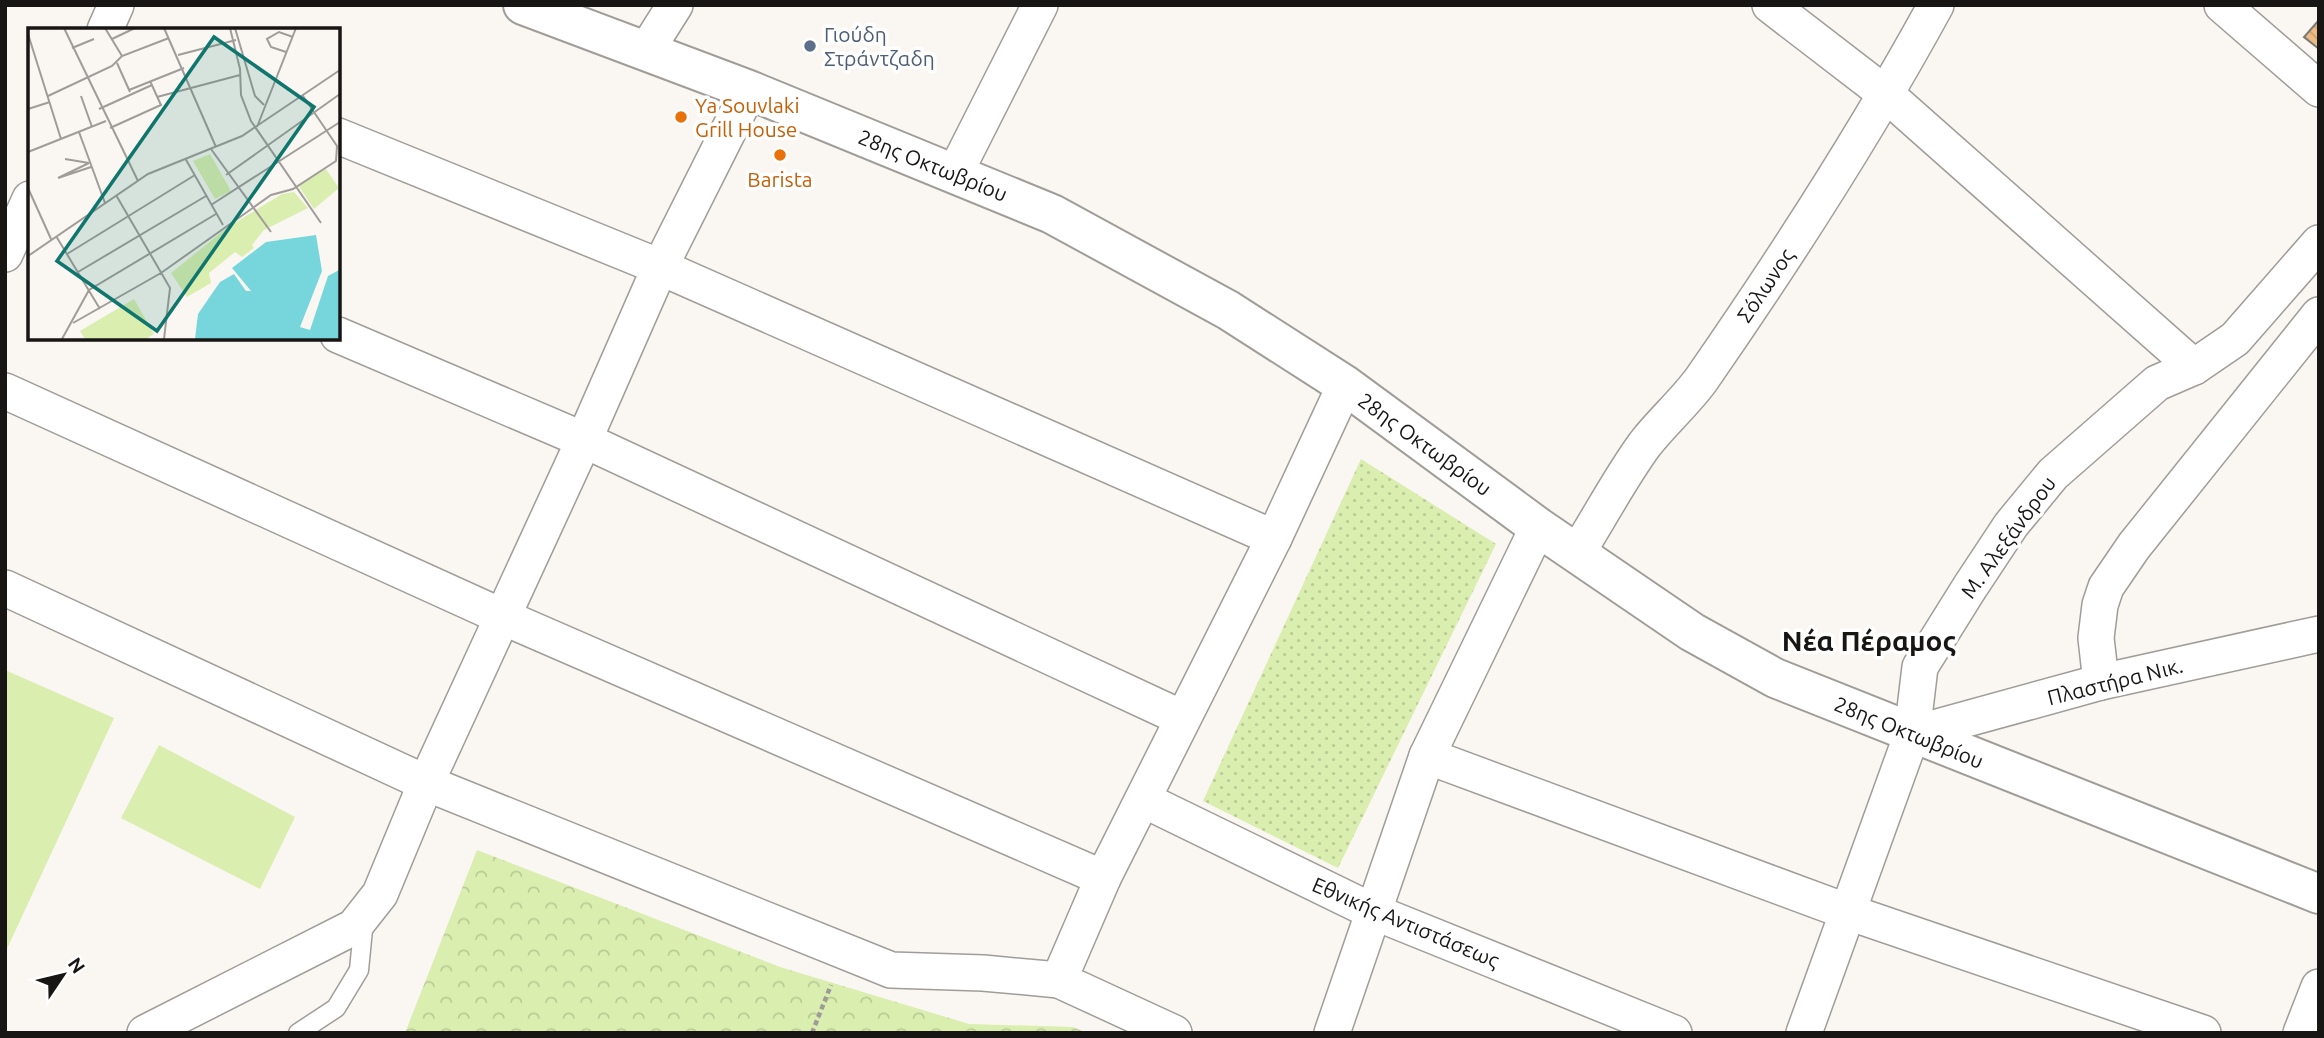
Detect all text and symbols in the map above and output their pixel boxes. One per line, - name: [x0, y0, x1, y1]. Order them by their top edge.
- place label: Γιούδη Στράντζαδη: [824, 22, 935, 70]
- inset map: [28, 28, 340, 340]
- marker: Γιούδη Στράντζαδη: [802, 38, 818, 54]
- place label: Ya Souvlaki Grill House: [695, 93, 800, 141]
- marker: Ya Souvlaki Grill House: [673, 109, 689, 125]
- street label: 28ης Οκτωβρίου: [855, 124, 1011, 206]
- marker: Barista: [772, 147, 788, 163]
- place label: Barista: [747, 167, 813, 191]
- street label: Σόλωνος: [1732, 243, 1799, 326]
- street label: 28ης Οκτωβρίου: [1354, 388, 1496, 500]
- street label: Μ. Αλεξάνδρου: [1956, 471, 2061, 603]
- district label: Νέα Πέραμος: [1782, 625, 1956, 657]
- street label: Πλαστήρα Νικ.: [2045, 653, 2185, 709]
- street label: 28ης Οκτωβρίου: [1831, 691, 1987, 773]
- street label: Εθνικής Αντιστάσεως: [1309, 872, 1503, 972]
- north arrow: [28, 940, 98, 1010]
- text: N: [64, 953, 90, 977]

